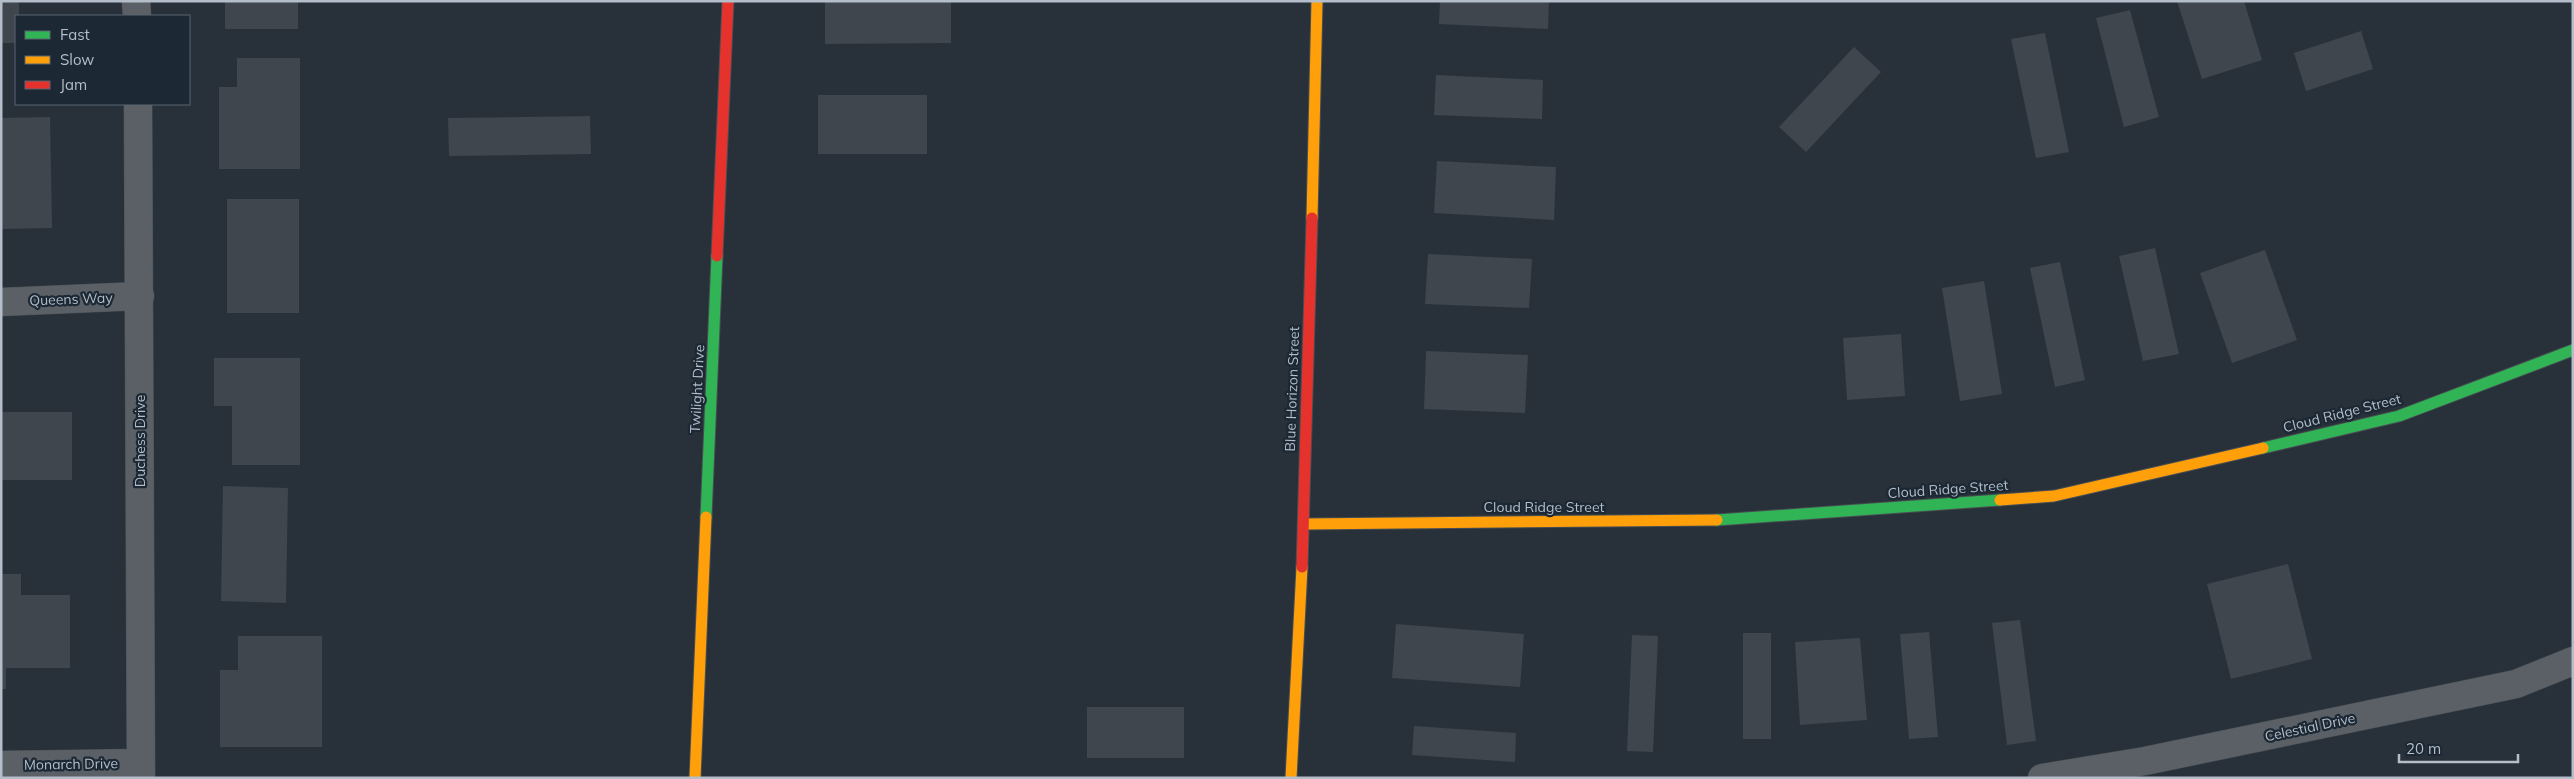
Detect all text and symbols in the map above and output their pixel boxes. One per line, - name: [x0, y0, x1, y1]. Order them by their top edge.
- legend: [15, 15, 190, 105]
- text: Fast: [60, 25, 90, 44]
- text: Slow: [60, 50, 94, 69]
- text: Jam: [60, 75, 87, 94]
- street label: Queens Way: [29, 289, 114, 309]
- street label: Blue Horizon Street: [1281, 326, 1303, 452]
- street label: Twilight Drive: [686, 344, 708, 434]
- street label: Cloud Ridge Street: [2281, 390, 2403, 436]
- street label: Duchess Drive: [131, 395, 149, 487]
- street label: Cloud Ridge Street: [1887, 476, 2009, 502]
- street label: Cloud Ridge Street: [1484, 498, 1605, 516]
- street label: Celestial Drive: [2263, 709, 2357, 745]
- scale bar: [2399, 732, 2518, 764]
- text: 20 m: [2406, 739, 2441, 758]
- street label: Monarch Drive: [24, 754, 118, 774]

